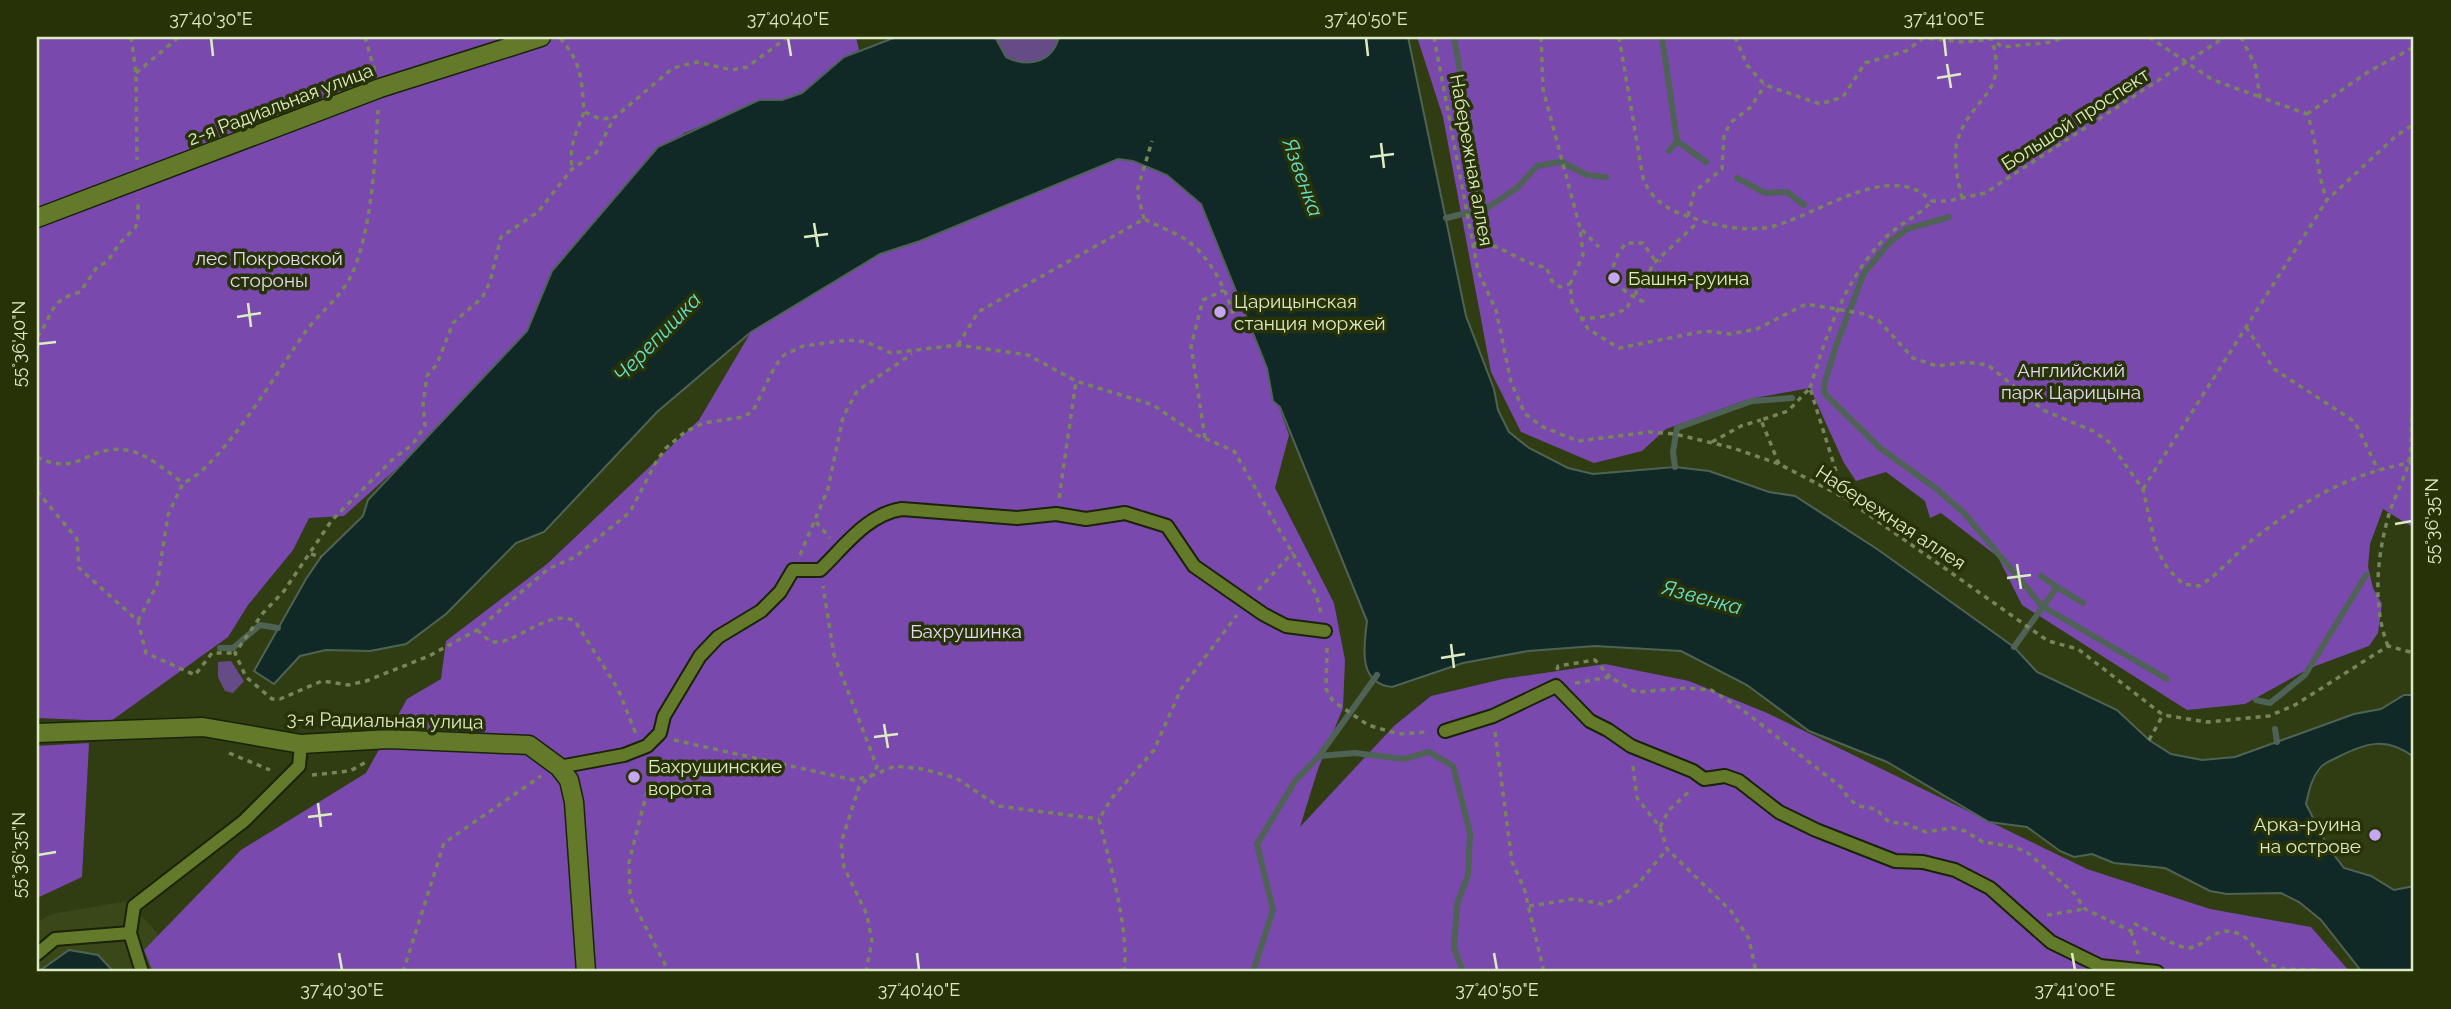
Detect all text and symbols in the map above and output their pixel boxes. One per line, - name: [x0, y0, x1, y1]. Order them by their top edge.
- text: 37°40'30"E: [169, 8, 253, 29]
- text: 37°40'40"E: [747, 8, 829, 29]
- text: 37°40'50"E: [1324, 8, 1408, 29]
- text: 37°41'00"E: [1903, 8, 1985, 29]
- street label: 2-я Радиальная улица: [184, 58, 376, 150]
- street label: Большой проспект: [1997, 63, 2153, 175]
- street label: Набережная аллея: [1446, 72, 1498, 248]
- water label: Язвенка: [1277, 134, 1329, 220]
- park label: лес Покровской стороны: [195, 247, 343, 291]
- place label: Башня-руина: [1628, 267, 1749, 289]
- marker: Башня-руина: [1606, 270, 1622, 286]
- water label: Черепишка: [608, 287, 706, 387]
- place label: Царицынская станция моржей: [1234, 290, 1386, 334]
- text: 55°36'40"N: [8, 301, 29, 387]
- marker: Царицынская станция моржей: [1212, 304, 1228, 320]
- park label: Английский парк Царицына: [2001, 359, 2141, 403]
- street label: Набережная аллея: [1812, 460, 1970, 574]
- text: 55°36'35"N: [2421, 478, 2442, 564]
- water label: Язвенка: [1659, 574, 1745, 620]
- park label: Бахрушинка: [910, 620, 1022, 642]
- street label: 3-я Радиальная улица: [286, 707, 484, 733]
- place label: Бахрушинские ворота: [648, 755, 782, 799]
- marker: Бахрушинские ворота: [626, 769, 642, 785]
- text: 55°36'35"N: [8, 812, 29, 898]
- place label: Арка-руина на острове: [2254, 813, 2361, 857]
- marker: Арка-руина на острове: [2367, 827, 2383, 843]
- text: 37°40'30"E: [300, 979, 384, 1000]
- text: 37°40'40"E: [878, 979, 960, 1000]
- text: 37°40'50"E: [1455, 979, 1539, 1000]
- text: 37°41'00"E: [2034, 979, 2116, 1000]

